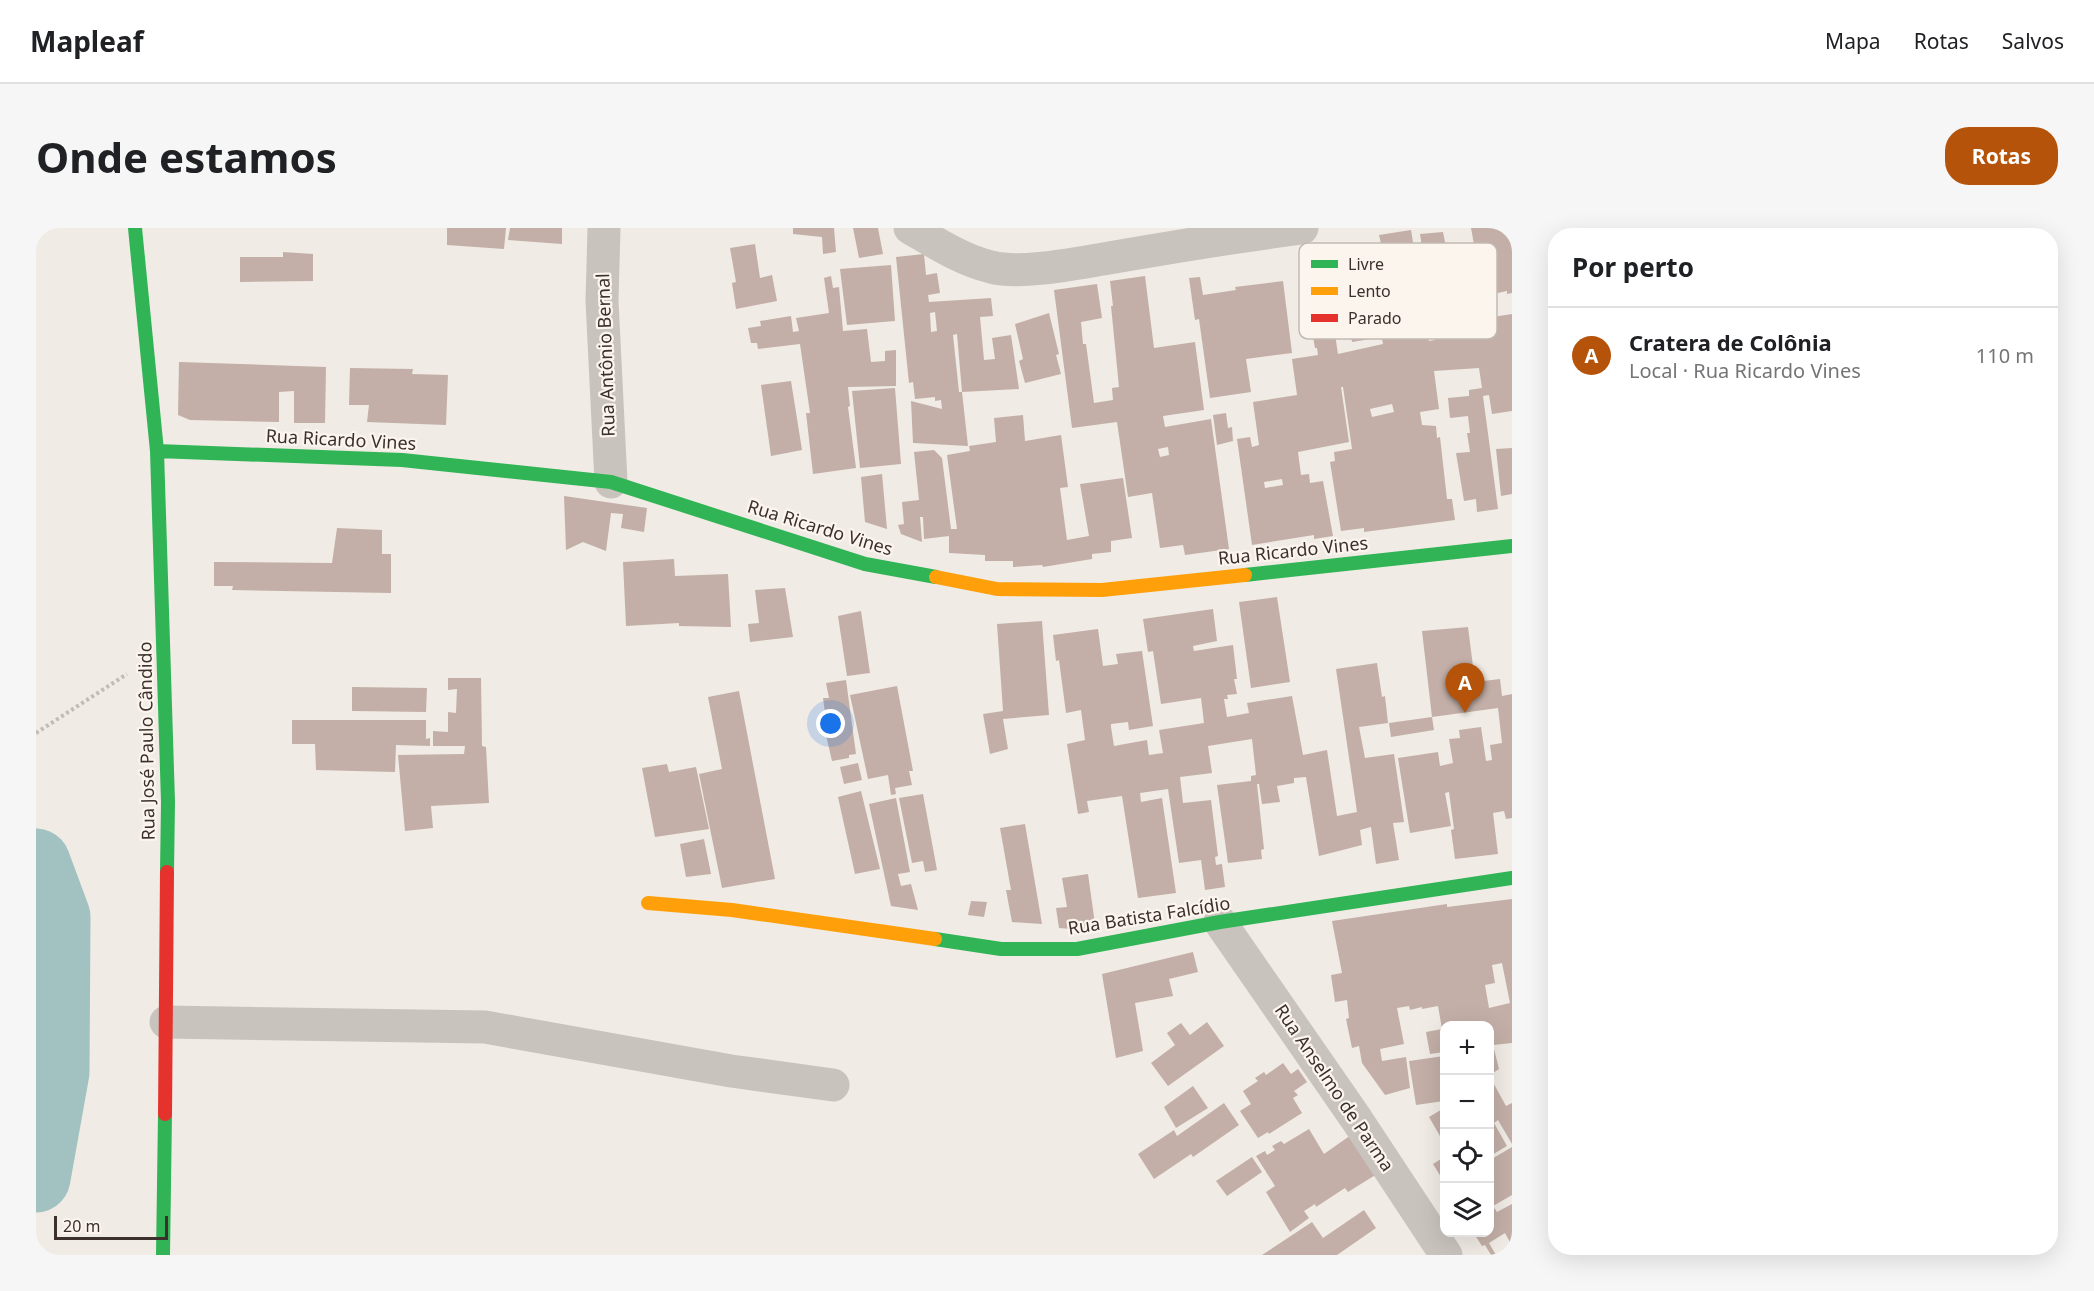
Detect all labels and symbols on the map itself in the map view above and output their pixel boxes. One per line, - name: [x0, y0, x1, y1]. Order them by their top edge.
- legend: [1299, 243, 1497, 339]
- text: Livre: [1348, 253, 1384, 275]
- street label: Rua Antônio Bernal: [590, 273, 620, 437]
- text: Lento: [1348, 280, 1391, 302]
- text: Parado: [1348, 307, 1401, 329]
- street label: Rua Ricardo Vines: [265, 423, 417, 455]
- street label: Rua Ricardo Vines: [745, 494, 896, 561]
- street label: Rua Ricardo Vines: [1217, 530, 1369, 570]
- street label: Rua José Paulo Cândido: [132, 641, 160, 841]
- pin: A: [1446, 664, 1484, 713]
- your location: [816, 709, 845, 738]
- street label: Rua Batista Falcídio: [1066, 890, 1232, 940]
- street label: Rua Anselmo de Parma: [1270, 999, 1400, 1176]
- scale bar: [54, 1213, 168, 1240]

